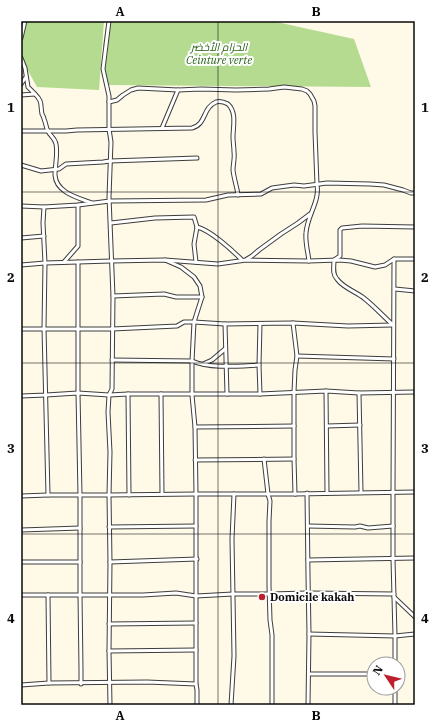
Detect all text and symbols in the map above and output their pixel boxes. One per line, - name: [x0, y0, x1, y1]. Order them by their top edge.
- text: A: [115, 3, 125, 20]
- text: B: [311, 3, 321, 20]
- park label: الحزام الأخضر Ceinture verte: [186, 40, 252, 67]
- text: 1: [7, 99, 15, 116]
- text: 1: [421, 99, 429, 116]
- text: 2: [7, 269, 15, 286]
- text: 2: [421, 269, 429, 286]
- text: 3: [7, 440, 15, 457]
- text: 3: [421, 440, 429, 457]
- place label: Domicile kakah: [270, 590, 354, 604]
- marker: Domicile kakah: [257, 592, 267, 602]
- text: 4: [7, 610, 15, 627]
- text: 4: [421, 610, 429, 627]
- north arrow: [366, 656, 406, 696]
- text: N: [370, 662, 386, 678]
- text: A: [115, 707, 125, 724]
- text: B: [311, 707, 321, 724]

